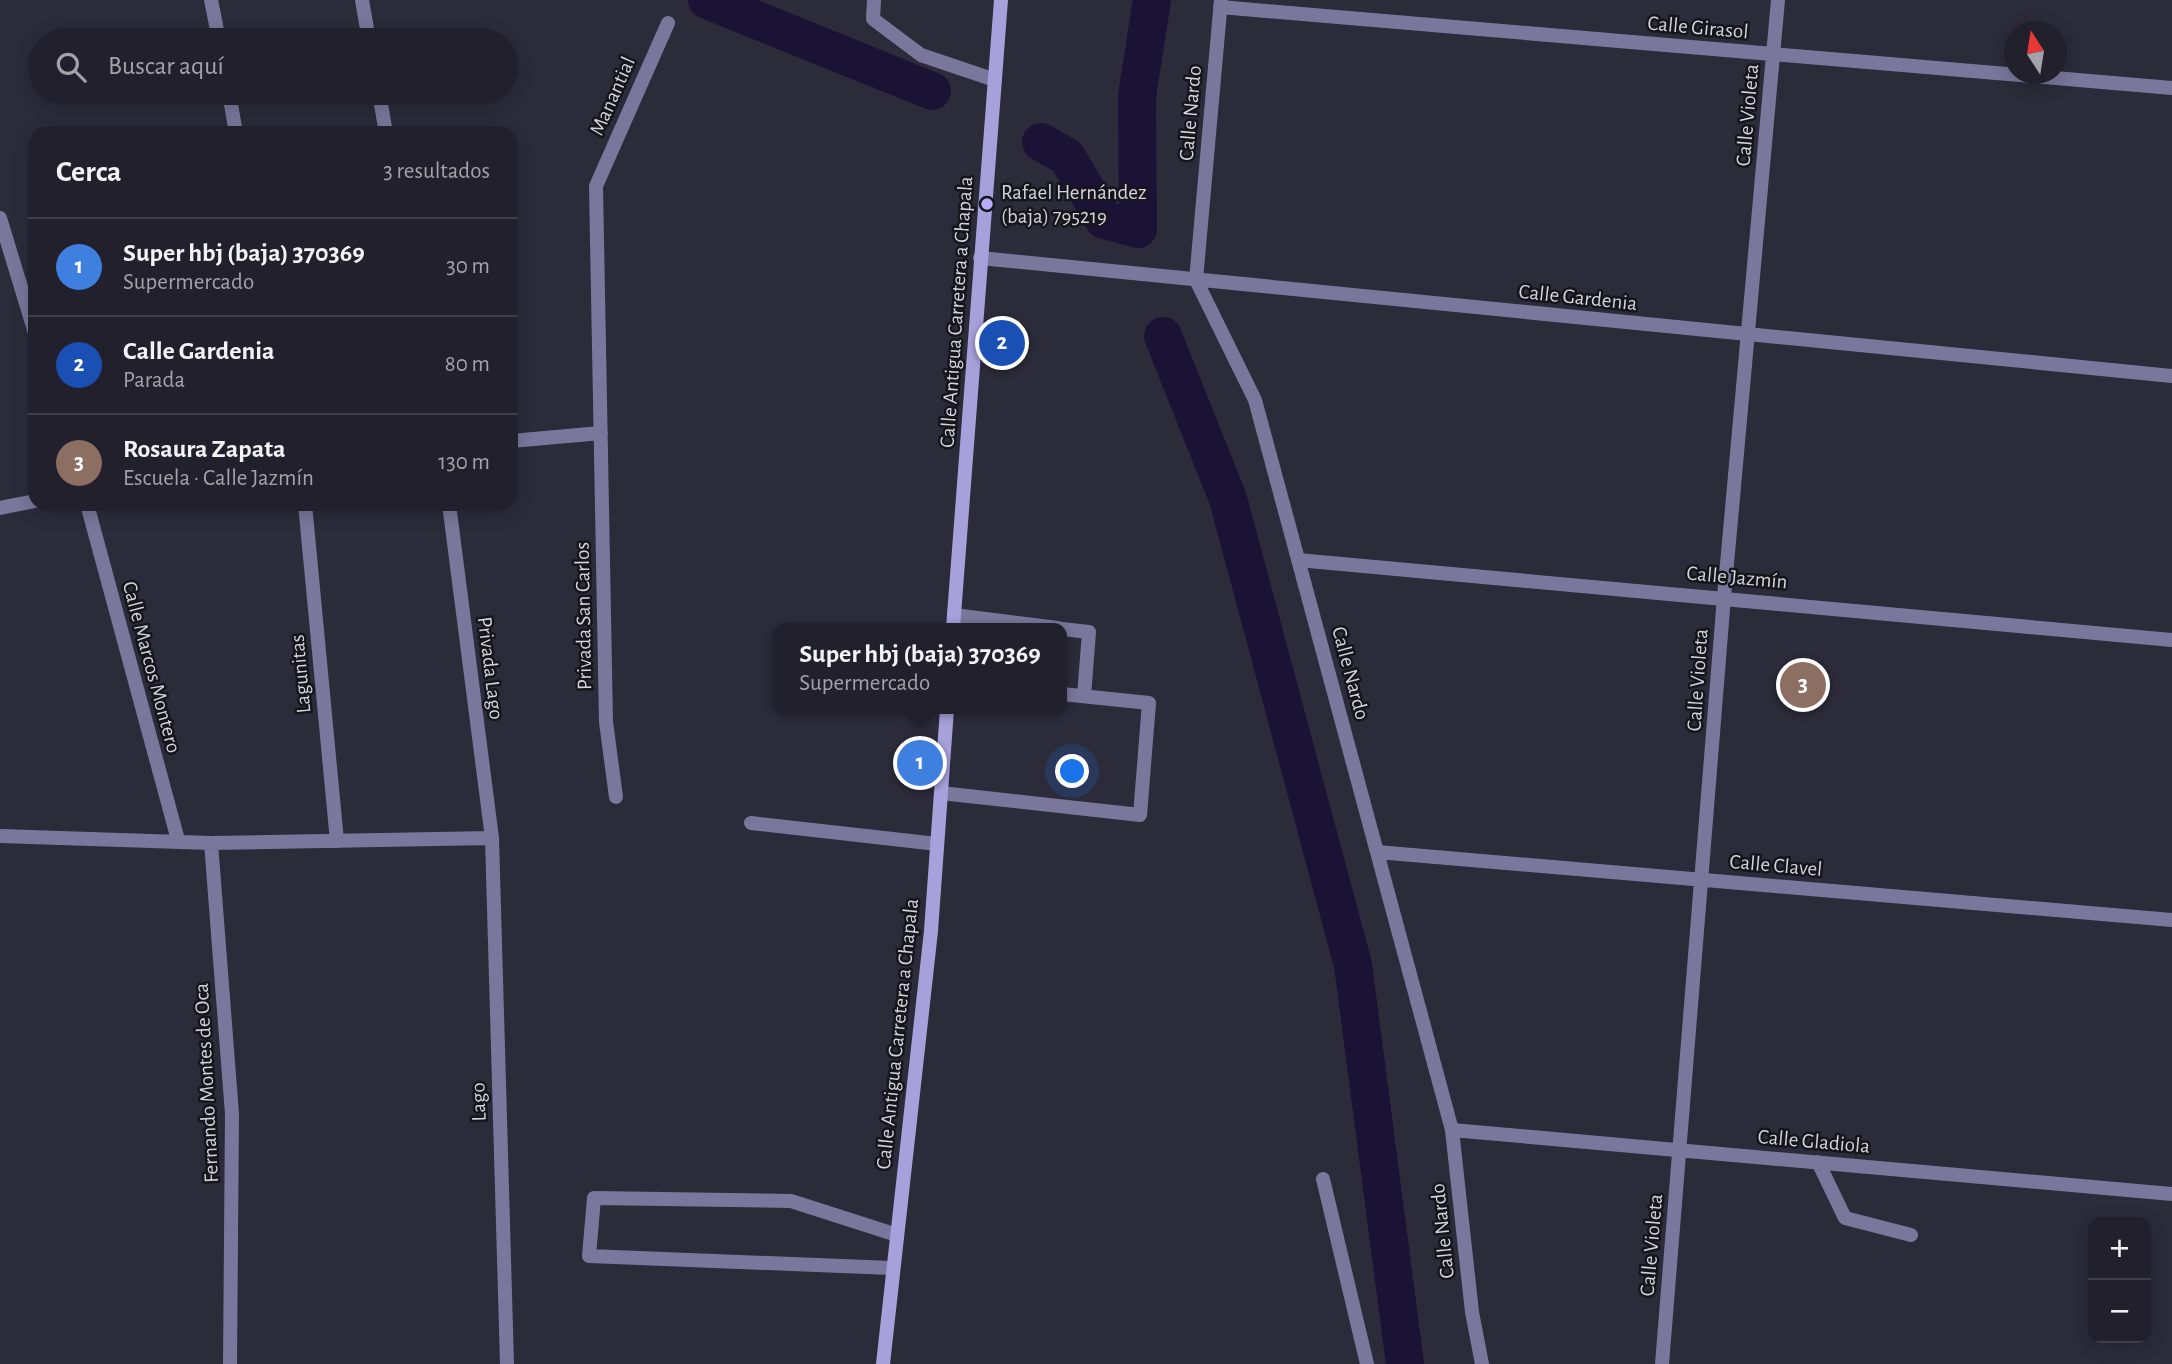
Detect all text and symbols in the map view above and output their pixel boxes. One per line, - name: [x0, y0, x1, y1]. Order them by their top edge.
- street label: Calle Girasol: [1647, 13, 1749, 42]
- north arrow: [2004, 21, 2067, 84]
- search box: [28, 28, 518, 105]
- icon: search: [52, 48, 90, 86]
- text: Buscar aquí: [108, 53, 224, 79]
- street label: Manantial: [586, 54, 639, 139]
- street label: Calle Violeta: [1733, 63, 1762, 167]
- street label: Calle Nardo: [1176, 65, 1205, 162]
- text: Cerca: [56, 157, 121, 187]
- text: 3 resultados: [383, 160, 490, 183]
- street label: Calle Antigua Carretera a Chapala: [937, 175, 976, 449]
- place label: Rafael Hernández (baja) 795219: [1001, 182, 1147, 227]
- marker: Rafael Hernández (baja) 795219: [979, 196, 995, 212]
- text: Super hbj (baja) 370369: [123, 240, 365, 266]
- text: 1: [75, 255, 83, 278]
- text: 30 m: [446, 255, 490, 278]
- text: Supermercado: [123, 271, 254, 294]
- street label: Calle Gardenia: [1518, 281, 1638, 314]
- pin: 2: [979, 317, 1025, 369]
- text: Calle Gardenia: [123, 338, 275, 364]
- text: 2: [74, 353, 84, 376]
- text: 80 m: [445, 353, 490, 376]
- text: Parada: [123, 369, 185, 392]
- text: Rosaura Zapata: [123, 436, 285, 462]
- text: 3: [74, 451, 84, 474]
- text: 130 m: [438, 451, 490, 474]
- text: Escuela · Calle Jazmín: [123, 467, 314, 490]
- street label: Privada San Carlos: [572, 542, 595, 690]
- street label: Calle Jazmín: [1686, 563, 1788, 592]
- street label: Calle Marcos Montero: [119, 579, 185, 755]
- street label: Privada Lago: [474, 615, 507, 721]
- popup: [773, 623, 1067, 714]
- street label: Calle Nardo: [1328, 624, 1373, 722]
- street label: Calle Violeta: [1683, 628, 1712, 732]
- street label: Lagunitas: [287, 634, 314, 714]
- text: Super hbj (baja) 370369: [799, 641, 1041, 667]
- pin: 3: [1780, 659, 1826, 711]
- text: Supermercado: [799, 672, 930, 695]
- pin: 1: [897, 737, 943, 789]
- your location: [1055, 754, 1089, 788]
- street label: Calle Clavel: [1729, 851, 1823, 880]
- street label: Calle Antigua Carretera a Chapala: [873, 897, 922, 1171]
- street label: Fernando Montes de Oca: [191, 982, 222, 1183]
- street label: Lago: [467, 1082, 490, 1122]
- street label: Calle Gladiola: [1757, 1126, 1871, 1157]
- street label: Calle Nardo: [1427, 1182, 1458, 1280]
- street label: Calle Violeta: [1637, 1193, 1666, 1297]
- map controls: [2088, 1217, 2151, 1343]
- button: +: [2088, 1217, 2151, 1280]
- button: −: [2088, 1280, 2151, 1343]

